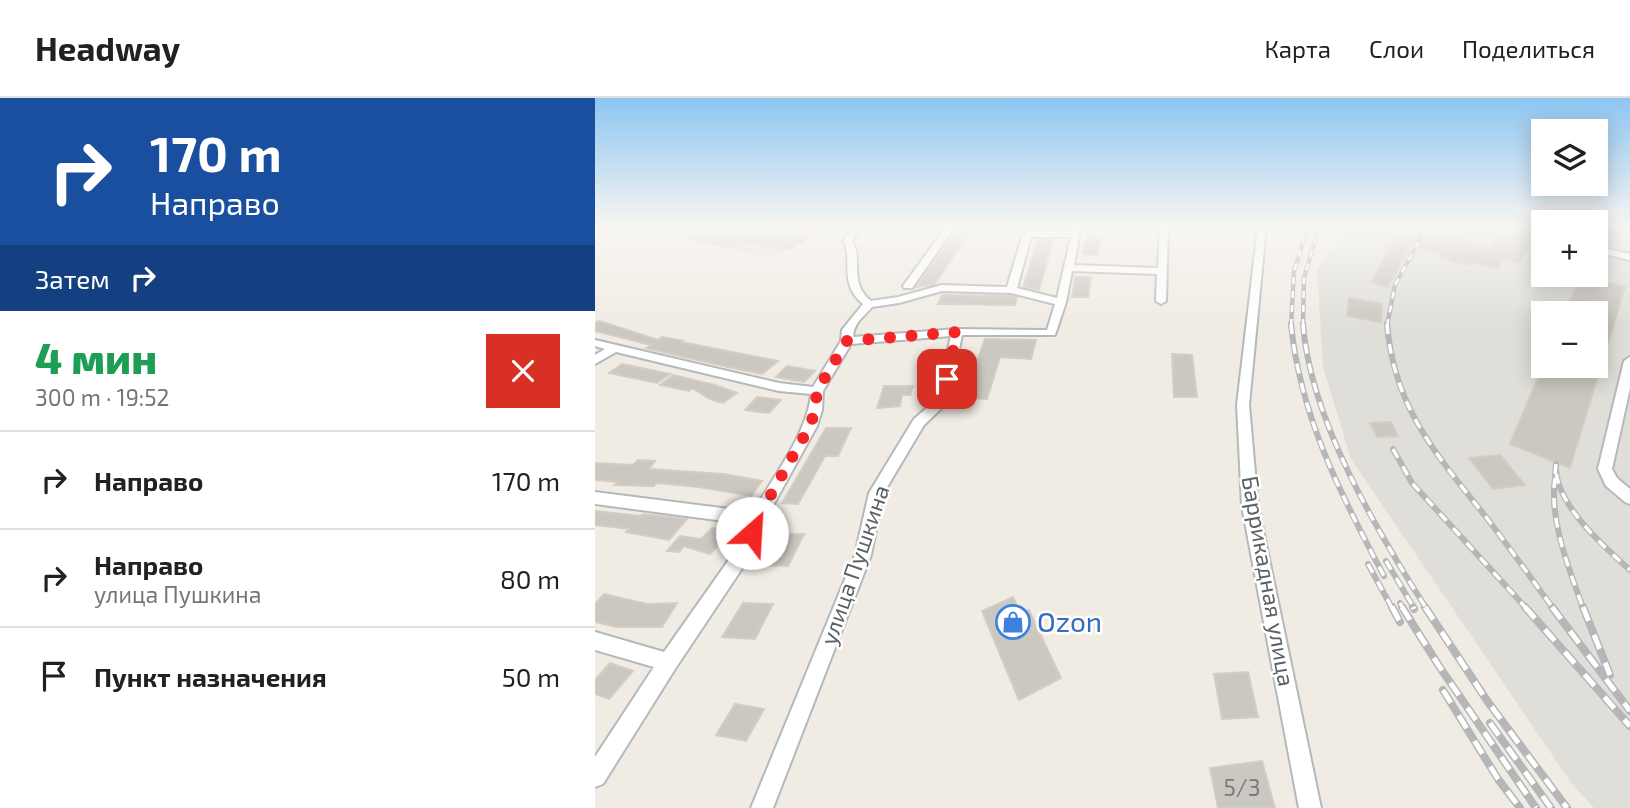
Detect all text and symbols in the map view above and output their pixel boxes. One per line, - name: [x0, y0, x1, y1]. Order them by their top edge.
- text: Headway: [35, 28, 180, 68]
- text: Карта: [1264, 34, 1331, 63]
- text: Слои: [1369, 34, 1424, 63]
- text: Поделиться: [1462, 34, 1595, 63]
- map controls: [1531, 119, 1608, 378]
- button: layers: [1531, 119, 1608, 196]
- text: 170 m: [150, 123, 282, 182]
- icon: right: [35, 126, 126, 217]
- text: Направо: [150, 183, 280, 221]
- button: +: [1531, 210, 1608, 287]
- icon: right: [124, 259, 162, 297]
- text: Затем: [35, 263, 110, 294]
- button: −: [1531, 301, 1608, 378]
- text: 4 мин: [35, 332, 157, 382]
- button: close: [486, 334, 560, 408]
- pin: [917, 349, 977, 409]
- icon: arrive: [928, 360, 966, 398]
- text: 300 m · 19:52: [35, 383, 169, 411]
- icon: right: [35, 461, 73, 499]
- text: Направо: [94, 465, 203, 496]
- text: 170 m: [492, 465, 560, 496]
- street label: Баррикадная улица: [1236, 473, 1301, 688]
- street label: улица Пушкина: [814, 481, 895, 649]
- position arrow: [715, 496, 789, 570]
- text: Направо: [94, 549, 203, 580]
- icon: right: [35, 559, 73, 597]
- text: 80 m: [500, 563, 560, 594]
- text: улица Пушкина: [94, 580, 261, 608]
- shop icon: Ozon: [994, 603, 1032, 641]
- place label: Ozon: [1037, 604, 1102, 638]
- icon: arrive: [35, 657, 73, 695]
- text: Пункт назначения: [94, 661, 327, 692]
- text: 50 m: [502, 661, 560, 692]
- house number: 5/3: [1223, 773, 1261, 801]

